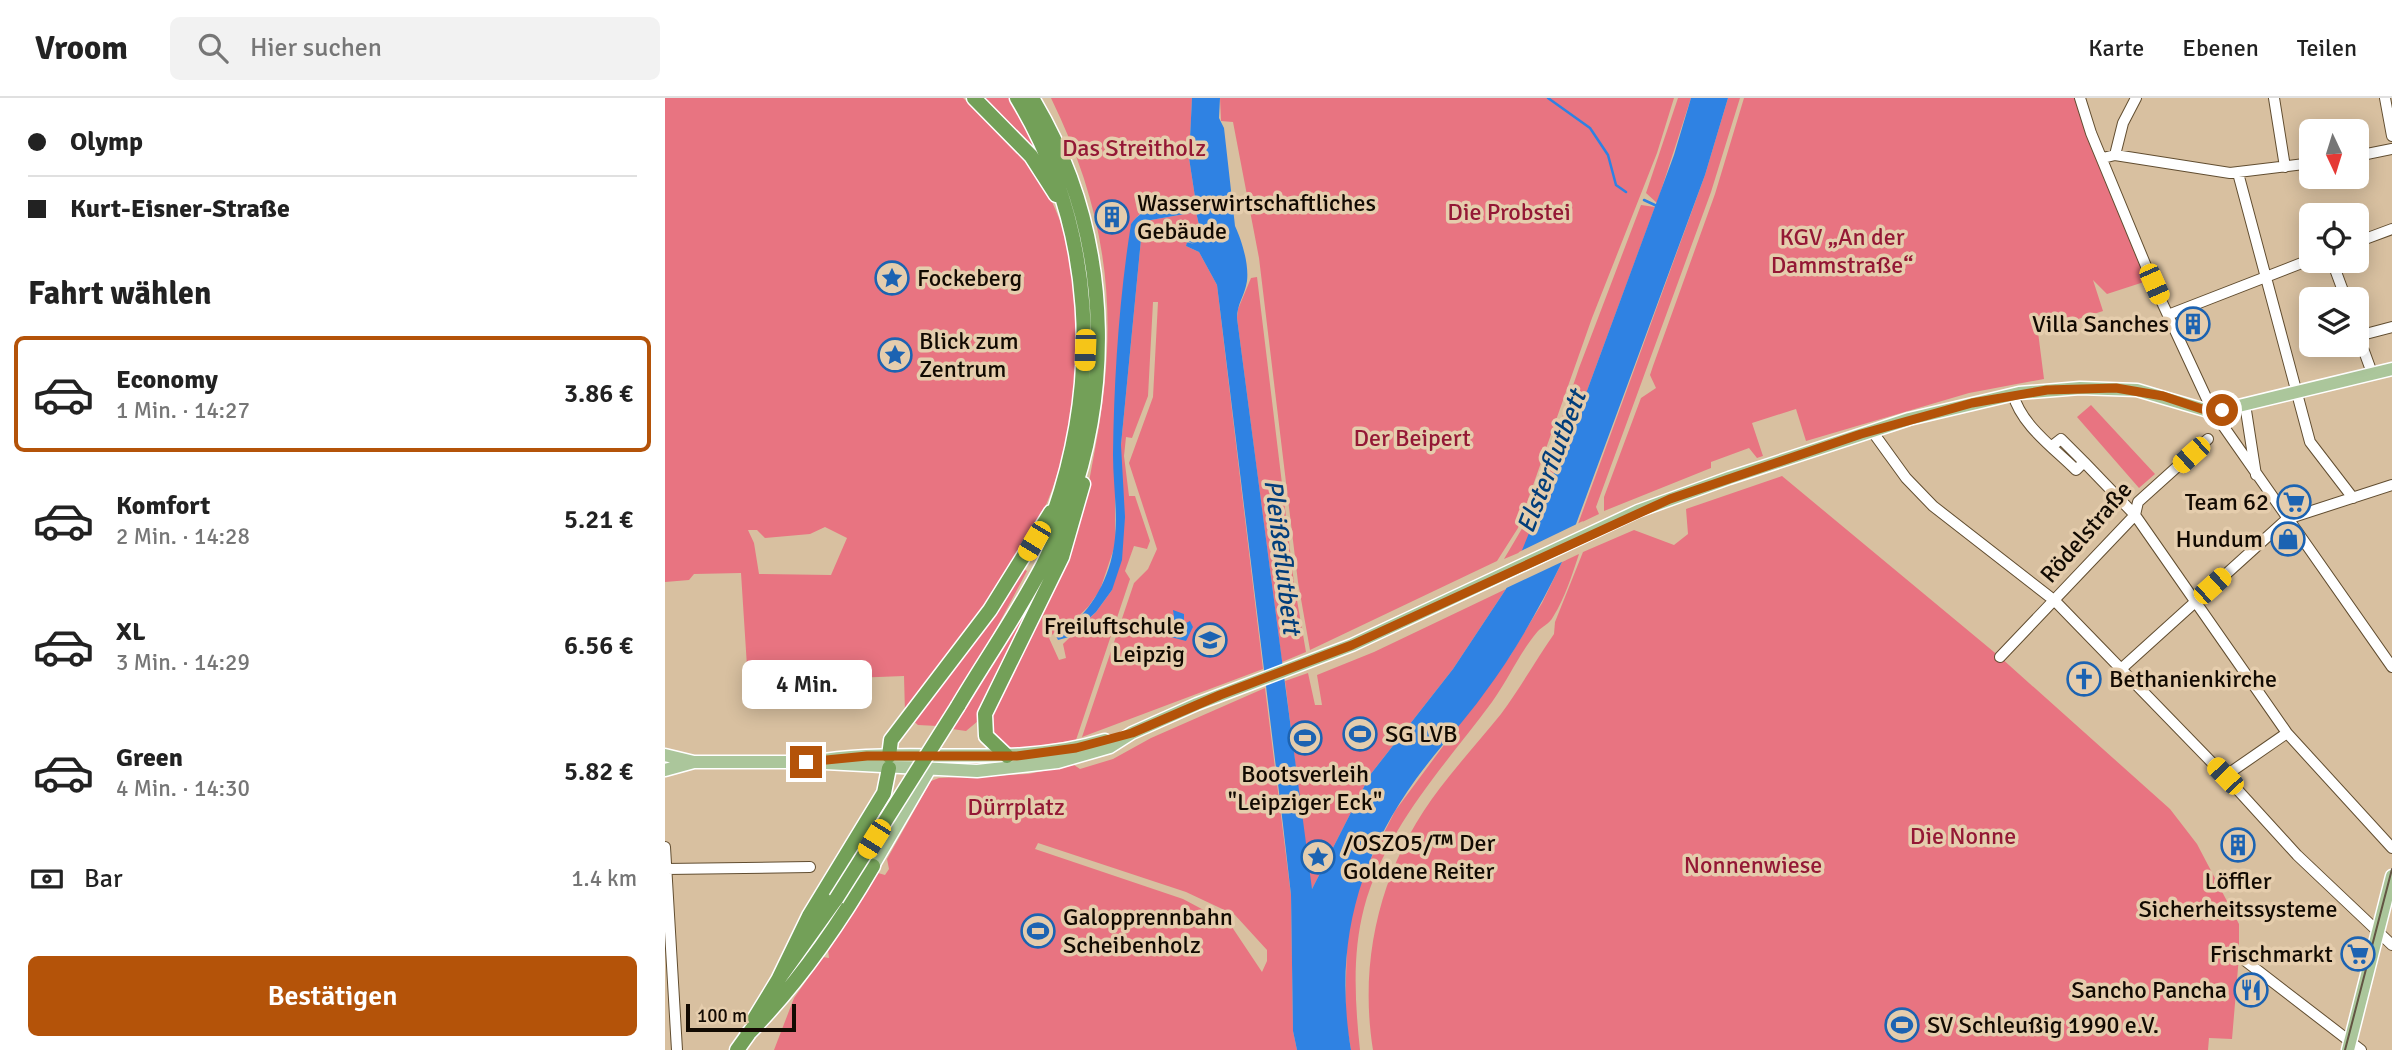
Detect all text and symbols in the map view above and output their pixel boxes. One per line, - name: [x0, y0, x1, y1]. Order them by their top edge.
- search box: [170, 17, 660, 80]
- text: Vroom: [35, 28, 128, 69]
- icon: search: [194, 29, 232, 67]
- text: Hier suchen: [250, 32, 382, 64]
- text: Karte: [2088, 33, 2144, 63]
- text: Ebenen: [2182, 33, 2259, 63]
- text: Teilen: [2297, 33, 2357, 63]
- north arrow: [2299, 119, 2369, 189]
- map controls: [2299, 119, 2369, 357]
- text: Olymp: [70, 126, 143, 158]
- park label: Das Streitholz: [1062, 133, 1206, 163]
- place label: Wasserwirtschaftliches Gebäude: [1137, 188, 1376, 246]
- text: Kurt-Eisner-Straße: [70, 193, 290, 225]
- park label: Die Probstei: [1447, 197, 1571, 227]
- building icon: Wasserwirtschaftliches Gebäude: [1093, 198, 1131, 236]
- button: locate: [2299, 203, 2369, 273]
- park label: KGV „An der Dammstraße“: [1771, 222, 1913, 280]
- place icon: Fockeberg: [873, 259, 911, 297]
- car: [2136, 261, 2173, 307]
- place label: Fockeberg: [917, 263, 1022, 293]
- text: Fahrt wählen: [28, 274, 212, 313]
- button: layers: [2299, 287, 2369, 357]
- building icon: Villa Sanches: [2174, 305, 2212, 343]
- place label: Villa Sanches: [2032, 309, 2169, 339]
- place label: Blick zum Zentrum: [919, 326, 1019, 384]
- car: [1074, 329, 1097, 371]
- place icon: Blick zum Zentrum: [876, 336, 914, 374]
- icon: car: [32, 363, 95, 426]
- text: Economy: [116, 364, 218, 396]
- text: 3.86 €: [564, 378, 633, 410]
- water label: Elsterflutbett: [1510, 384, 1595, 538]
- route start: [2206, 394, 2238, 426]
- text: 1 Min. · 14:27: [116, 396, 250, 425]
- park label: Der Beipert: [1353, 423, 1471, 453]
- car: [2169, 433, 2214, 477]
- street label: Rödelstraße: [2034, 475, 2138, 589]
- water label: Pleißeflutbett: [1257, 478, 1308, 639]
- supermarket icon: Team 62: [2275, 483, 2313, 521]
- place label: Team 62: [2185, 487, 2269, 517]
- icon: car: [32, 489, 95, 552]
- text: Komfort: [116, 490, 210, 522]
- text: 5.21 €: [564, 504, 633, 536]
- car: [1015, 518, 1054, 564]
- shop icon: Hundum: [2269, 520, 2307, 558]
- text: 2 Min. · 14:28: [116, 522, 250, 551]
- place label: Hundum: [2176, 524, 2263, 554]
- car: [2190, 564, 2235, 608]
- place label: Freiluftschule Leipzig: [1044, 611, 1185, 669]
- icon: car: [32, 615, 95, 678]
- text: XL: [116, 616, 146, 648]
- school or university icon: Freiluftschule Leipzig: [1191, 621, 1229, 659]
- text: 6.56 €: [564, 630, 633, 662]
- text: 3 Min. · 14:29: [116, 648, 250, 677]
- callout: 4 Min.: [741, 660, 871, 710]
- church icon: Bethanienkirche: [2065, 660, 2103, 698]
- place label: Bethanienkirche: [2109, 664, 2277, 694]
- text: 4 Min.: [776, 670, 838, 699]
- sports icon: SG LVB: [1341, 715, 1379, 753]
- sports icon: Bootsverleih "Leipziger Eck": [1286, 719, 1324, 757]
- place label: SG LVB: [1385, 719, 1458, 749]
- icon: car: [32, 741, 95, 804]
- text: Green: [116, 742, 183, 774]
- route end: [790, 746, 822, 778]
- car: [2203, 754, 2248, 798]
- text: 5.82 €: [564, 756, 633, 788]
- place label: Bootsverleih "Leipziger Eck": [1228, 759, 1382, 817]
- text: 4 Min. · 14:30: [116, 774, 250, 803]
- park label: Dürrplatz: [967, 792, 1065, 822]
- car: [854, 816, 895, 862]
- park label: Die Nonne: [1910, 821, 2016, 851]
- building icon: Löffler Sicherheitssysteme: [2219, 826, 2257, 864]
- place label: /OSZO5/™ Der Goldene Reiter: [1343, 828, 1496, 886]
- place icon: /OSZO5/™ Der Goldene Reiter: [1299, 838, 1337, 876]
- park label: Nonnenwiese: [1684, 850, 1822, 880]
- icon: cash: [28, 860, 66, 898]
- text: Bar: [84, 863, 122, 895]
- text: 1.4 km: [571, 864, 637, 893]
- place label: Löffler Sicherheitssysteme: [2139, 866, 2337, 924]
- place label: Galopprennbahn Scheibenholz: [1063, 902, 1233, 960]
- sports icon: Galopprennbahn Scheibenholz: [1019, 912, 1057, 950]
- supermarket icon: Frischmarkt: [2339, 935, 2377, 973]
- place label: Frischmarkt: [2210, 939, 2333, 969]
- button: Bestätigen: [28, 956, 637, 1036]
- restaurant icon: Sancho Pancha: [2232, 971, 2270, 1009]
- place label: Sancho Pancha: [2071, 975, 2227, 1005]
- scale bar: [686, 1001, 796, 1033]
- text: 100 m: [697, 1004, 747, 1028]
- sports icon: SV Schleußig 1990 e.V.: [1883, 1006, 1921, 1044]
- place label: SV Schleußig 1990 e.V.: [1927, 1010, 2159, 1040]

